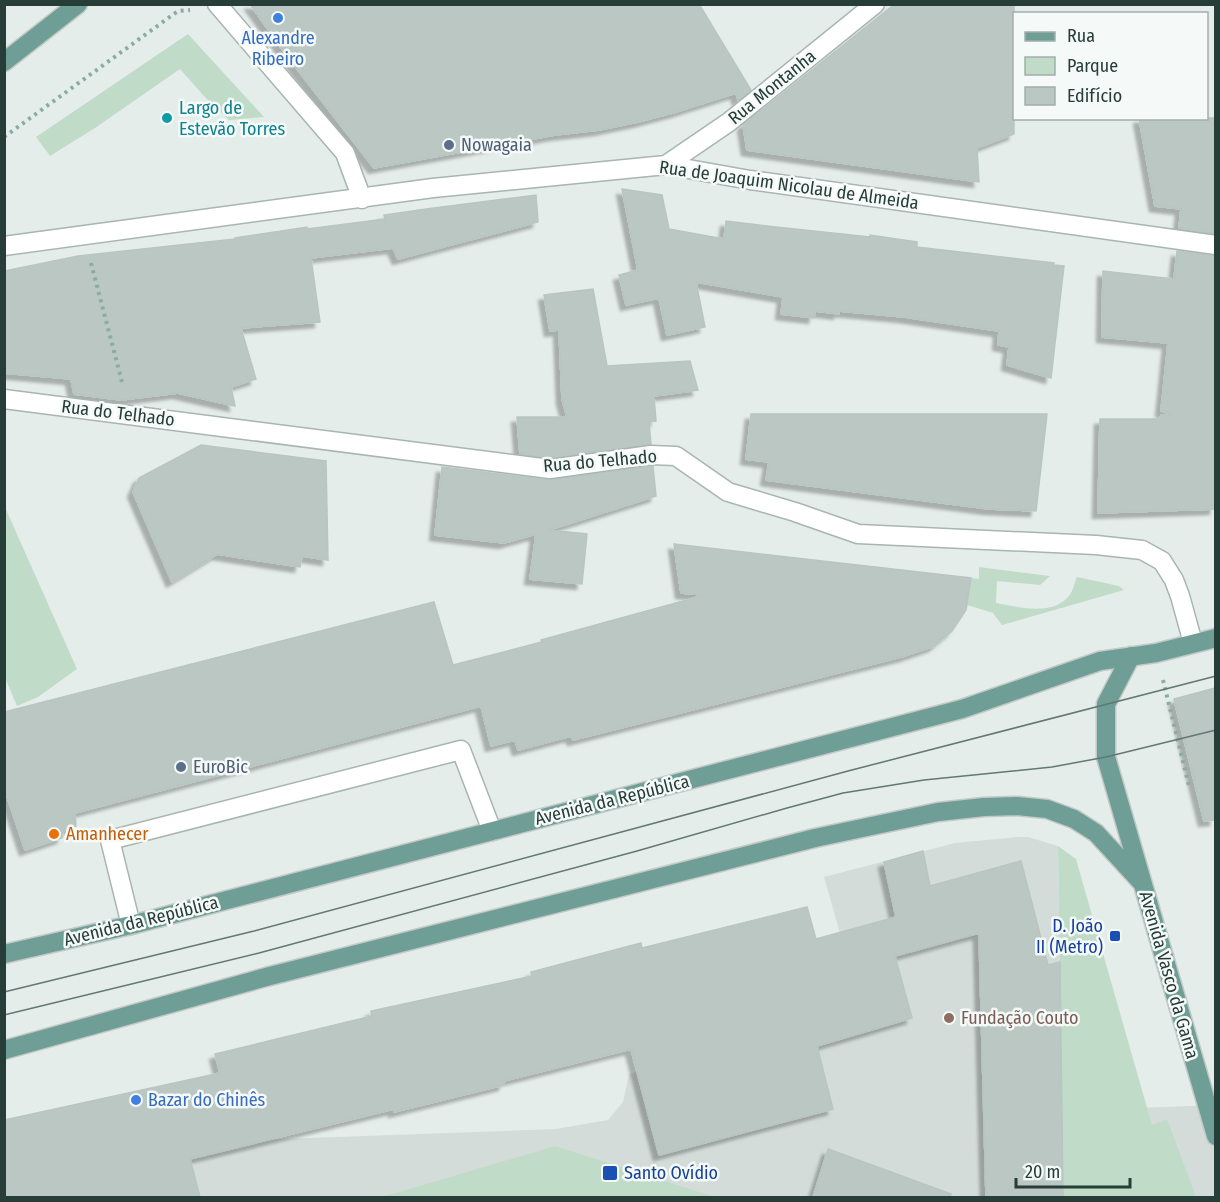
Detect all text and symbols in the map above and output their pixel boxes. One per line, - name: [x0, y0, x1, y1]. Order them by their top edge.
- marker: Alexandre Ribeiro: [271, 11, 285, 25]
- legend: [1013, 12, 1208, 120]
- text: Rua: [1067, 25, 1095, 47]
- place label: Alexandre Ribeiro: [241, 27, 315, 70]
- street label: Rua Montanha: [724, 45, 820, 129]
- text: Parque: [1067, 55, 1118, 77]
- text: Edifício: [1067, 85, 1122, 107]
- place label: Largo de Estevão Torres: [179, 97, 286, 140]
- marker: Largo de Estevão Torres: [160, 111, 174, 125]
- place label: Nowagaia: [461, 134, 532, 156]
- marker: Nowagaia: [442, 138, 456, 152]
- street label: Rua de Joaquim Nicolau de Almeida: [658, 156, 920, 214]
- street label: Rua do Telhado: [60, 395, 176, 431]
- street label: Rua do Telhado: [542, 445, 658, 477]
- place label: EuroBic: [193, 756, 248, 778]
- marker: EuroBic: [174, 760, 188, 774]
- street label: Avenida da República: [533, 770, 692, 830]
- place label: Amanhecer: [66, 823, 149, 845]
- marker: Amanhecer: [47, 827, 61, 841]
- street label: Avenida Vasco da Gama: [1135, 889, 1204, 1062]
- street label: Avenida da República: [62, 891, 221, 951]
- place label: D. João II (Metro): [1036, 915, 1103, 958]
- marker: D. João II (Metro): [1108, 929, 1122, 943]
- place label: Fundação Couto: [961, 1007, 1078, 1029]
- marker: Fundação Couto: [942, 1011, 956, 1025]
- place label: Bazar do Chinês: [148, 1089, 266, 1111]
- marker: Bazar do Chinês: [129, 1093, 143, 1107]
- scale bar: [1016, 1151, 1130, 1189]
- text: 20 m: [1025, 1161, 1060, 1183]
- place label: Santo Ovídio: [624, 1162, 718, 1184]
- marker: Santo Ovídio: [601, 1164, 619, 1182]

